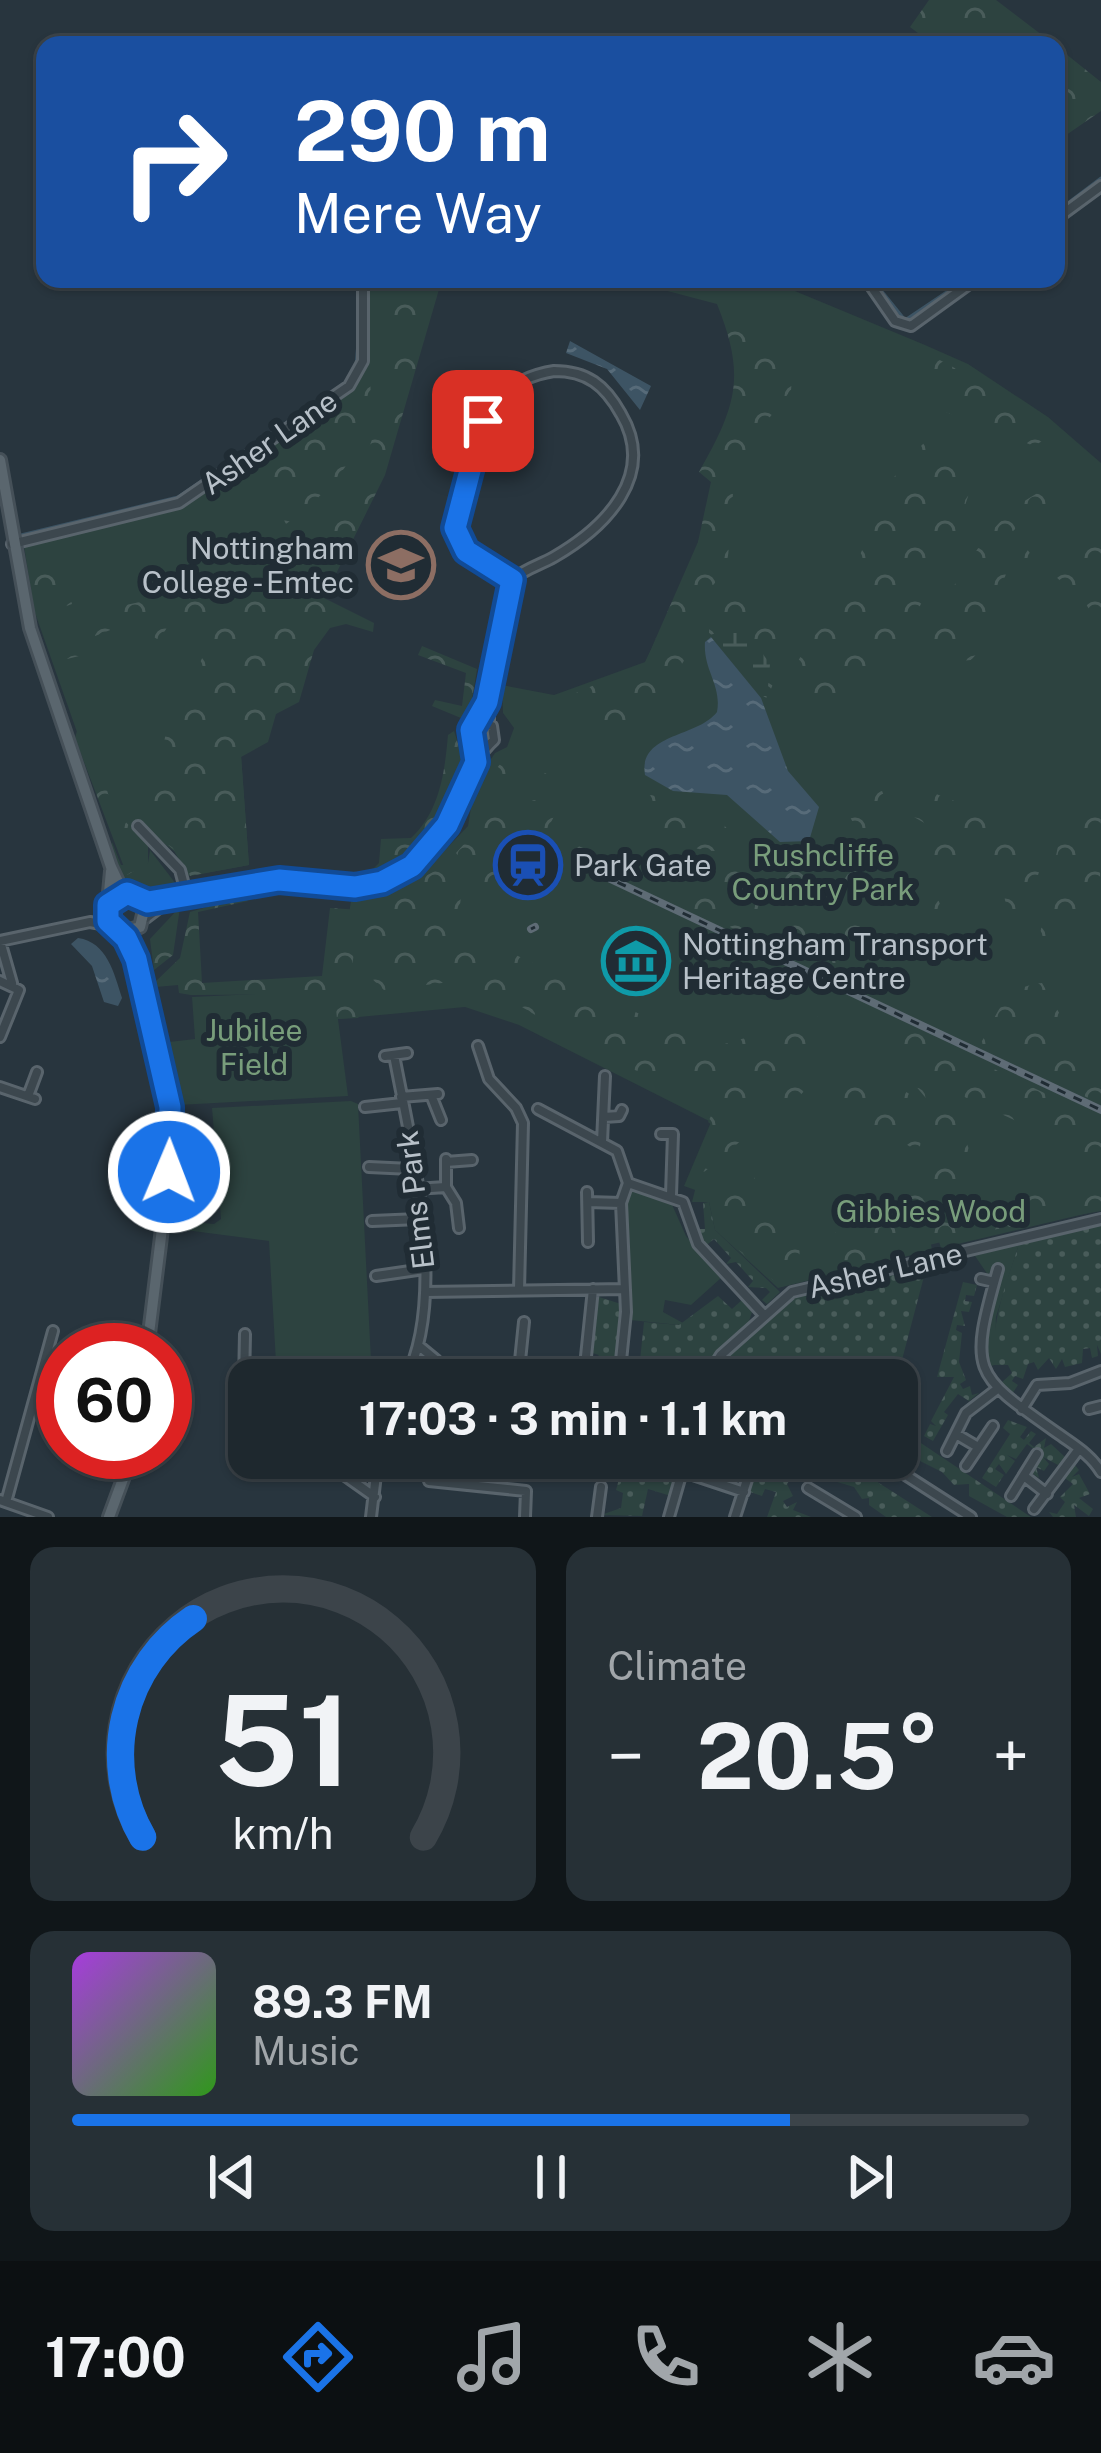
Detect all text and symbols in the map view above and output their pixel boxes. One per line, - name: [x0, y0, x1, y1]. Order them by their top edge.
- text: 290 m: [294, 81, 551, 180]
- icon: right: [96, 84, 252, 240]
- text: Mere Way: [294, 182, 542, 245]
- pin: [432, 370, 534, 472]
- street label: Asher Lane: [194, 382, 344, 502]
- icon: arrive: [450, 388, 516, 454]
- place label: Nottingham College - Emtec: [142, 530, 354, 600]
- school or university icon: Nottingham College - Emtec: [366, 530, 436, 600]
- station icon: Park Gate: [493, 830, 563, 900]
- park label: Rushcliffe Country Park: [732, 837, 914, 907]
- place label: Park Gate: [574, 847, 711, 883]
- museum icon: Nottingham Transport Heritage Centre: [601, 926, 671, 996]
- place label: Nottingham Transport Heritage Centre: [682, 926, 988, 996]
- park label: Jubilee Field: [205, 1012, 303, 1082]
- position arrow: [106, 1109, 232, 1235]
- street label: Elms Park: [389, 1129, 441, 1271]
- park label: Gibbies Wood: [836, 1193, 1026, 1229]
- street label: Asher Lane: [804, 1235, 966, 1305]
- speed limit sign: 60: [36, 1323, 192, 1479]
- text: 17:03 · 3 min · 1.1 km: [359, 1392, 787, 1445]
- text: Climate: [608, 1643, 747, 1689]
- text: 51: [214, 1667, 352, 1814]
- text: 20.5°: [697, 1703, 940, 1809]
- text: −: [608, 1717, 644, 1795]
- text: +: [992, 1717, 1029, 1795]
- text: km/h: [232, 1808, 333, 1859]
- text: 89.3 FM: [252, 1975, 433, 2028]
- text: Music: [252, 2028, 360, 2074]
- icon: previous: [199, 2144, 265, 2210]
- icon: pause: [518, 2144, 584, 2210]
- icon: next: [837, 2144, 903, 2210]
- icon: directions: [276, 2315, 360, 2399]
- icon: music: [450, 2315, 534, 2399]
- icon: phone: [624, 2315, 708, 2399]
- icon: climate: [798, 2315, 882, 2399]
- icon: car: [972, 2315, 1056, 2399]
- text: 17:00: [45, 2326, 186, 2389]

